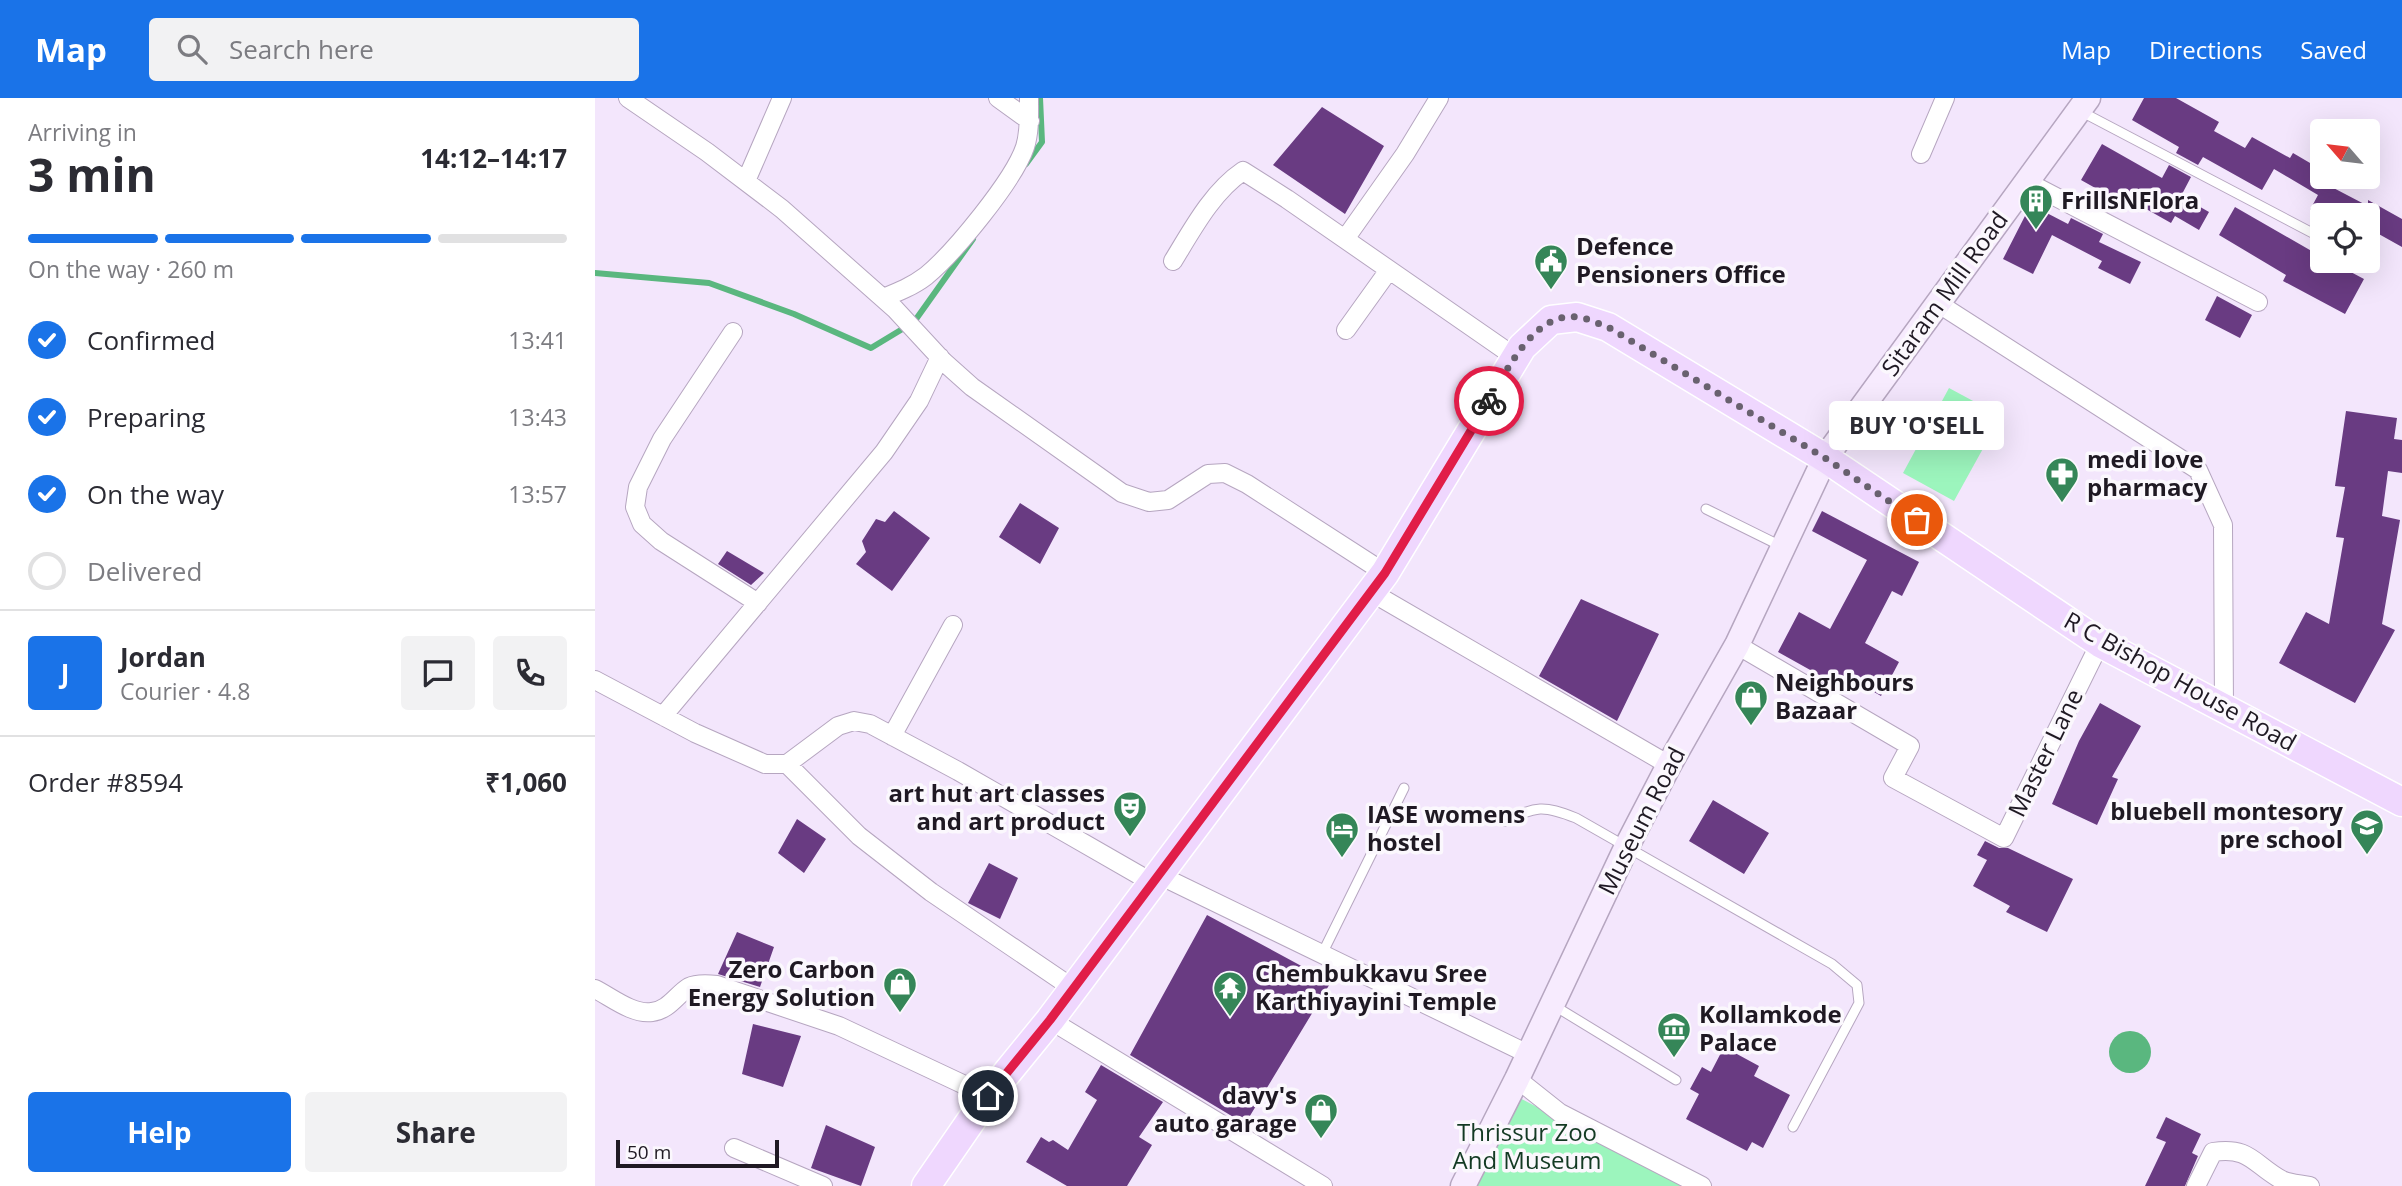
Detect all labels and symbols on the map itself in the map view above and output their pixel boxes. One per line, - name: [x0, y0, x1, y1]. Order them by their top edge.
- north arrow: [2310, 119, 2380, 189]
- building icon: FrillsNFlora: [2017, 182, 2055, 231]
- place label: FrillsNFlora: [2061, 183, 2199, 216]
- street label: Sitaram Mill Road: [1873, 204, 2015, 382]
- place label: Defence Pensioners Office: [1576, 229, 1786, 290]
- public building icon: Defence Pensioners Office: [1532, 242, 1570, 291]
- courier: [1454, 366, 1524, 436]
- callout: BUY 'O'SELL: [1829, 401, 2005, 450]
- place label: medi love pharmacy: [2087, 442, 2208, 503]
- pharmacy icon: medi love pharmacy: [2043, 455, 2081, 504]
- pin: [1887, 490, 1947, 550]
- street label: R C Bishop House Road: [2059, 603, 2303, 758]
- place label: Neighbours Bazaar: [1775, 665, 1914, 726]
- shop icon: Neighbours Bazaar: [1732, 678, 1770, 727]
- street label: Master Lane: [1999, 683, 2090, 822]
- street label: Museum Road: [1589, 741, 1692, 900]
- place label: art hut art classes and art product: [889, 776, 1105, 837]
- theatre icon: art hut art classes and art product: [1111, 789, 1149, 838]
- place label: bluebell montesory pre school: [2110, 794, 2343, 855]
- place label: IASE womens hostel: [1367, 797, 1525, 858]
- school or university icon: bluebell montesory pre school: [2348, 807, 2386, 856]
- hotel icon: IASE womens hostel: [1323, 810, 1361, 859]
- place label: Zero Carbon Energy Solution: [688, 952, 875, 1013]
- place label: Chembukkavu Sree Karthiyayini Temple: [1255, 956, 1497, 1017]
- shop icon: Zero Carbon Energy Solution: [881, 965, 919, 1014]
- temple icon: Chembukkavu Sree Karthiyayini Temple: [1211, 969, 1249, 1018]
- place label: Kollamkode Palace: [1699, 997, 1842, 1058]
- museum icon: Kollamkode Palace: [1655, 1010, 1693, 1059]
- pin: [958, 1066, 1018, 1126]
- place label: davy's auto garage: [1154, 1078, 1297, 1139]
- shop icon: davy's auto garage: [1302, 1091, 1340, 1140]
- park label: Thrissur Zoo And Museum: [1453, 1115, 1601, 1176]
- scale bar: [616, 1137, 779, 1169]

